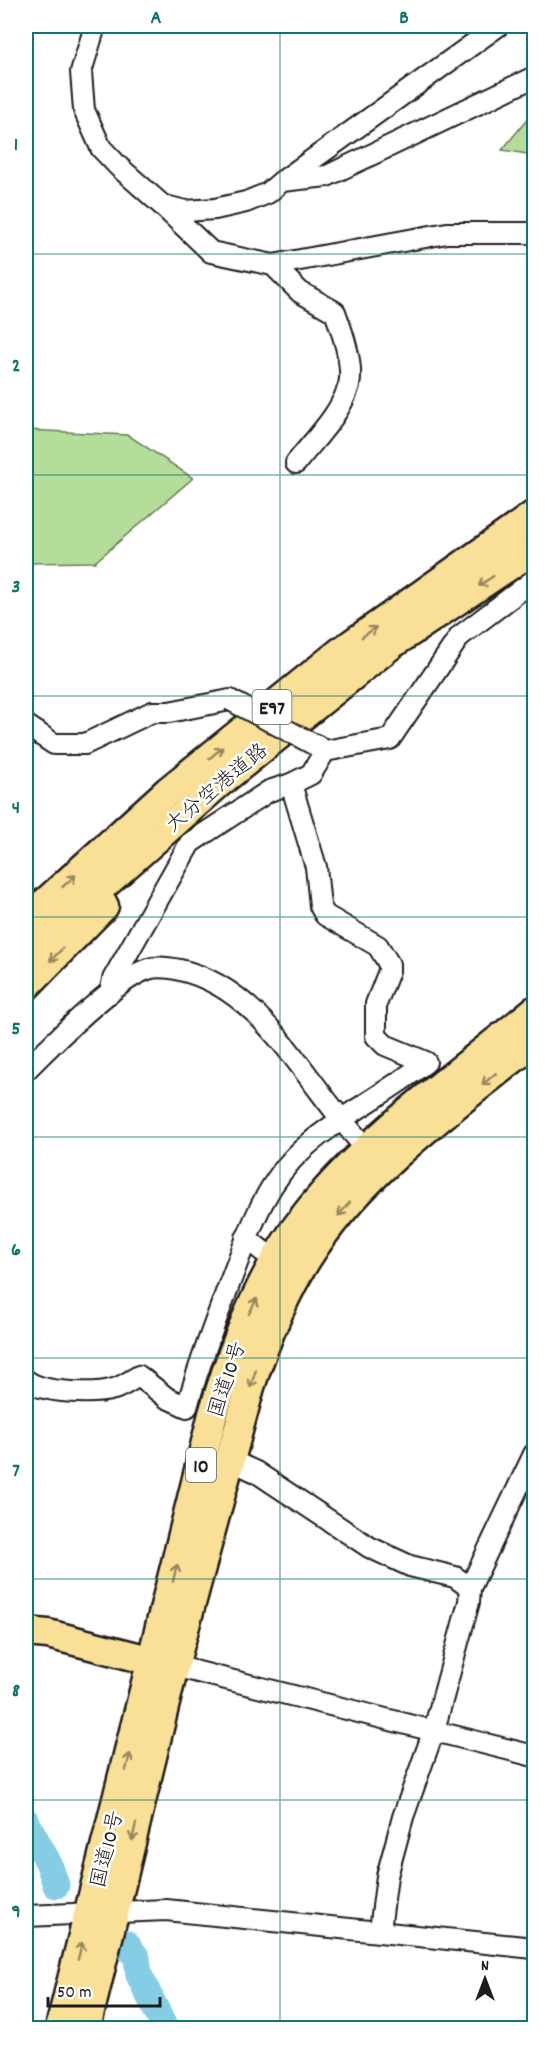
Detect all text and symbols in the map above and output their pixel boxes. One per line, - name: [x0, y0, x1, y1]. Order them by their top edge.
- text: A: [151, 5, 162, 33]
- text: B: [399, 5, 409, 33]
- text: 1: [14, 132, 18, 160]
- text: 2: [12, 353, 20, 381]
- text: 3: [12, 574, 20, 602]
- one-way arrow: [478, 576, 495, 588]
- one-way arrow: [360, 626, 376, 638]
- road number: E97: [252, 690, 292, 724]
- street label: 大分空港道路: [160, 737, 276, 841]
- one-way arrow: [208, 746, 224, 759]
- text: 4: [12, 795, 20, 823]
- one-way arrow: [61, 874, 76, 888]
- one-way arrow: [49, 947, 63, 962]
- text: 5: [11, 1016, 21, 1044]
- one-way arrow: [482, 1072, 497, 1086]
- one-way arrow: [337, 1201, 351, 1216]
- text: 6: [11, 1237, 21, 1265]
- one-way arrow: [247, 1298, 259, 1315]
- street label: 国道10号: [202, 1338, 255, 1422]
- one-way arrow: [247, 1369, 258, 1388]
- road number: 10: [186, 1448, 216, 1482]
- text: 7: [12, 1458, 20, 1486]
- one-way arrow: [169, 1564, 181, 1583]
- text: 8: [12, 1678, 20, 1706]
- one-way arrow: [122, 1753, 134, 1772]
- street label: 国道10号: [85, 1808, 133, 1892]
- one-way arrow: [127, 1822, 139, 1841]
- text: 9: [11, 1899, 21, 1927]
- one-way arrow: [75, 1942, 86, 1961]
- north arrow: [455, 1949, 515, 2009]
- text: N: [481, 1955, 489, 1978]
- scale bar: [48, 1970, 160, 2008]
- text: 50 m: [57, 1981, 92, 2006]

